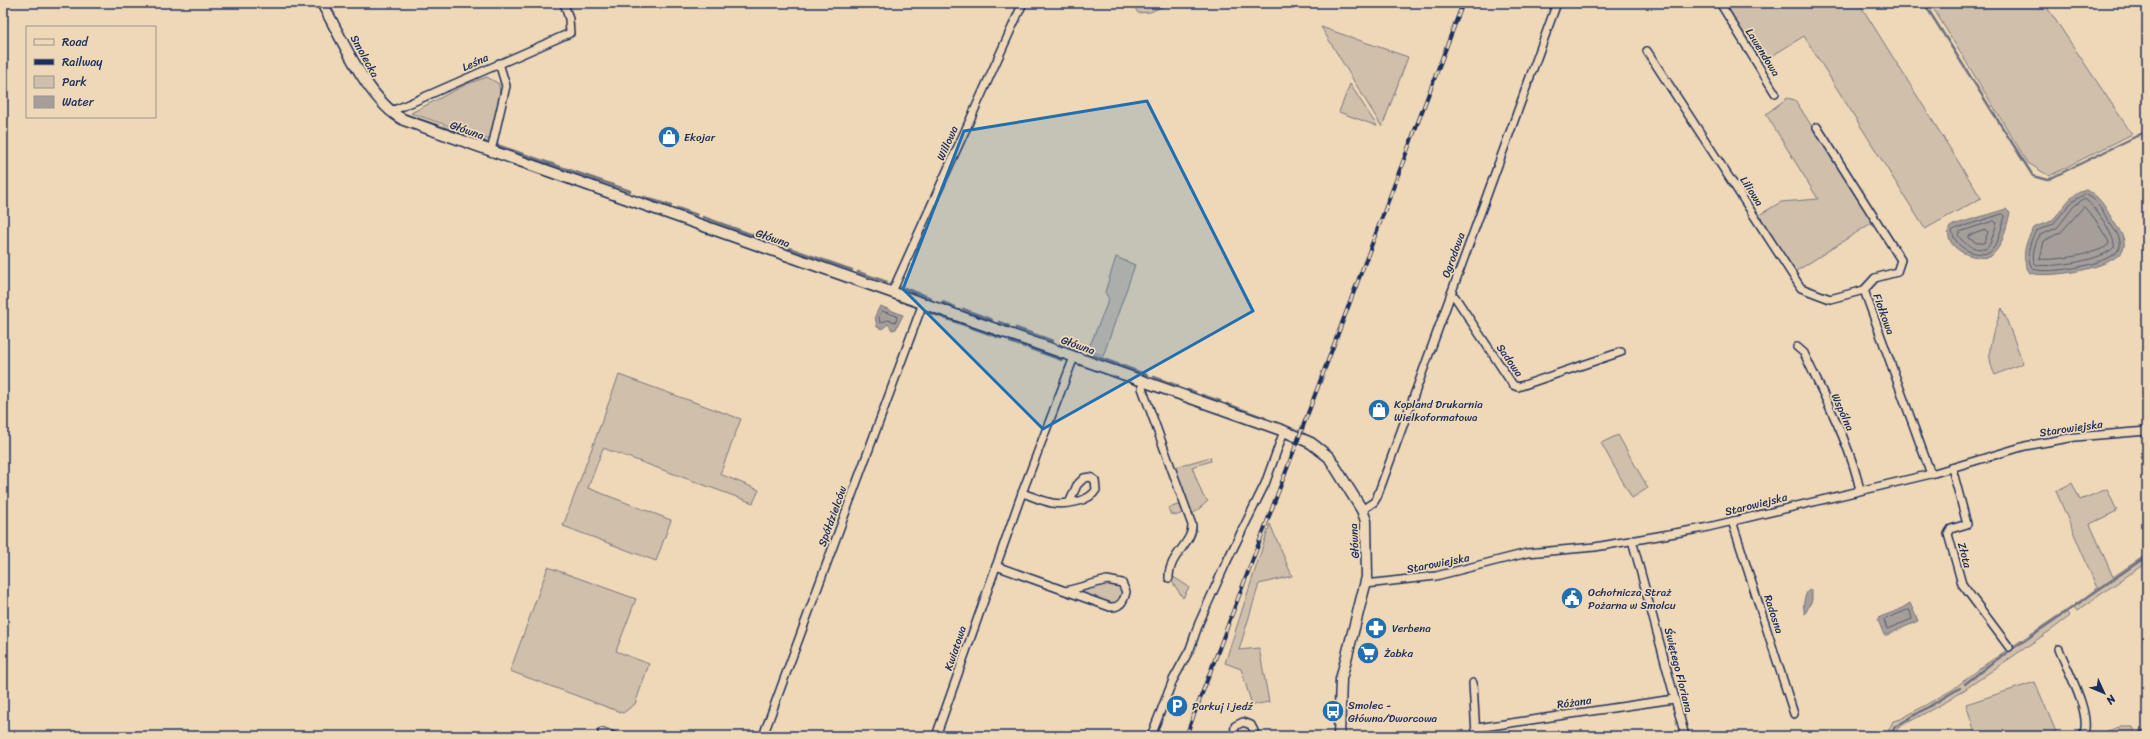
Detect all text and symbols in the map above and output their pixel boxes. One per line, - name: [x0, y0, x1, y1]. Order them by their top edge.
- street label: Lawendowa: [1740, 24, 1785, 81]
- legend: [26, 26, 156, 118]
- text: Road: [62, 31, 89, 53]
- street label: Smolecka: [345, 31, 384, 82]
- street label: Leśna: [459, 48, 492, 77]
- text: Railway: [62, 51, 103, 73]
- text: Park: [62, 71, 87, 93]
- text: Water: [62, 91, 95, 113]
- street label: Główna: [447, 116, 487, 146]
- street label: Willowa: [931, 122, 964, 164]
- shop icon: Ekojar: [656, 124, 682, 150]
- place label: Ekojar: [684, 128, 716, 147]
- street label: Liliowa: [1735, 172, 1769, 211]
- street label: Główna: [753, 224, 793, 253]
- street label: Ogrodowa: [1436, 229, 1471, 281]
- street label: Fiołkowa: [1867, 291, 1900, 338]
- street label: Główna: [1058, 331, 1098, 361]
- street label: Sadowa: [1491, 340, 1528, 381]
- street label: Wspólna: [1826, 390, 1859, 435]
- place label: Kopland Drukarnia Wielkoformatowa: [1394, 395, 1483, 427]
- shop icon: Kopland Drukarnia Wielkoformatowa: [1366, 397, 1392, 423]
- street label: Starowiejska: [2038, 415, 2104, 442]
- street label: Spółdzielców: [813, 483, 852, 549]
- street label: Starowiejska: [1723, 487, 1790, 521]
- street label: Główna: [1344, 522, 1365, 559]
- street label: Złota: [1952, 540, 1977, 571]
- street label: Starowiejska: [1405, 548, 1472, 579]
- place label: Ochotnicza Straż Pożarna w Smolcu: [1588, 583, 1676, 615]
- public building icon: Ochotnicza Straż Pożarna w Smolcu: [1559, 585, 1585, 611]
- street label: Radosna: [1758, 592, 1789, 637]
- pharmacy icon: Verbena: [1363, 615, 1389, 641]
- place label: Verbena: [1392, 619, 1431, 638]
- street label: Kwiatowa: [939, 623, 972, 673]
- street label: Świętego Floriana: [1659, 626, 1698, 715]
- supermarket icon: Żabka: [1355, 640, 1381, 666]
- place label: Żabka: [1384, 644, 1413, 663]
- north arrow: [2084, 673, 2124, 713]
- text: N: [2101, 690, 2121, 709]
- street label: Różana: [1556, 691, 1593, 714]
- parking icon: Parkuj i jedź: [1164, 693, 1190, 719]
- place label: Smolec - Główna/Dworcowa: [1348, 696, 1438, 728]
- place label: Parkuj i jedź: [1192, 697, 1253, 716]
- bus stop icon: Smolec - Główna/Dworcowa: [1320, 698, 1346, 724]

